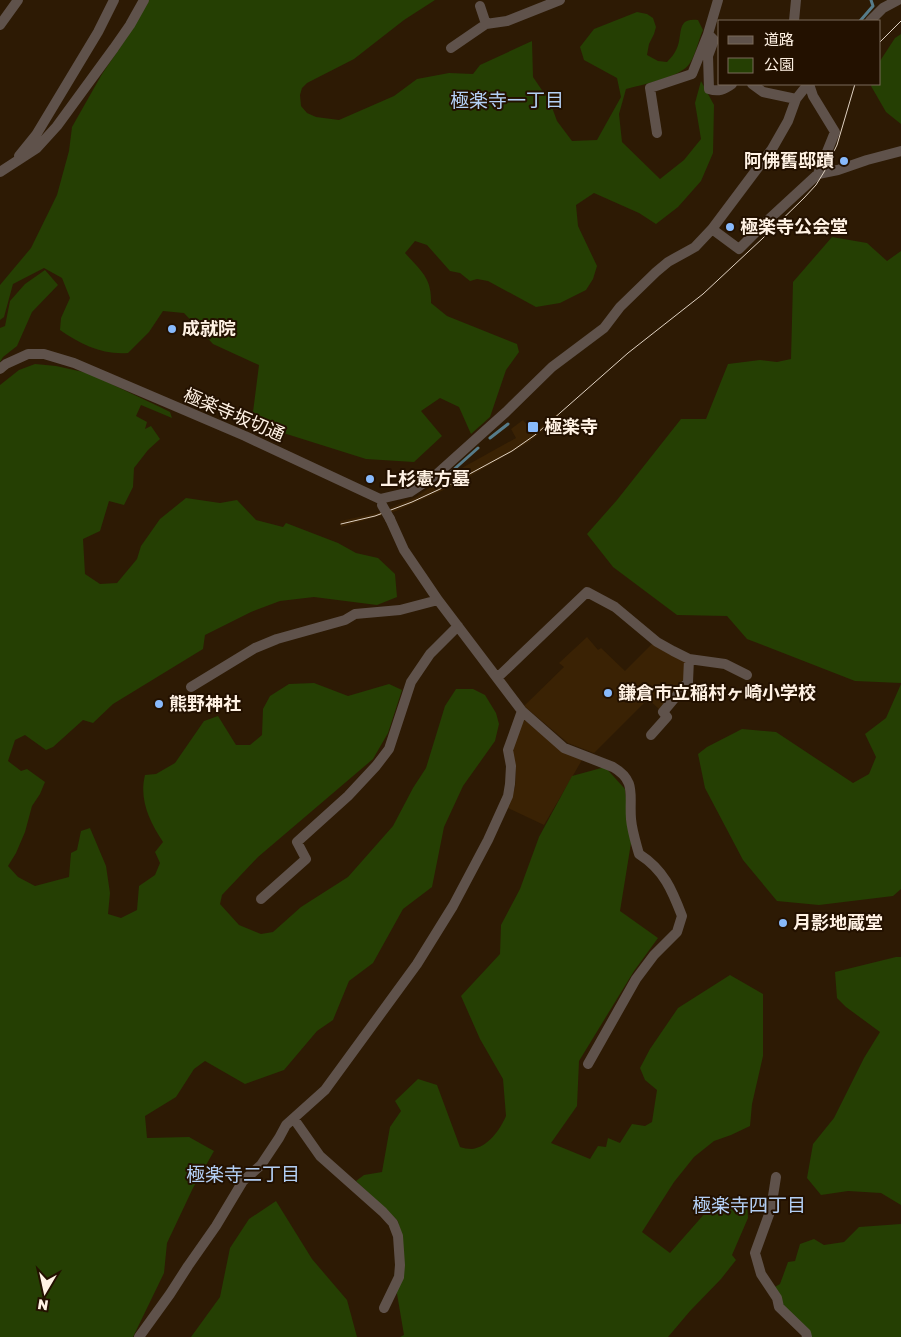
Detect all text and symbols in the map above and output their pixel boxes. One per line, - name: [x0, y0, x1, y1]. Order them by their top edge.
- legend: [718, 20, 881, 85]
- text: 道路: [764, 30, 794, 48]
- text: 公園: [764, 55, 794, 73]
- district label: 極楽寺一丁目: [450, 88, 564, 111]
- place label: 阿佛舊邸蹟: [744, 149, 834, 171]
- marker: 阿佛舊邸蹟: [838, 155, 850, 167]
- place label: 極楽寺公会堂: [740, 215, 848, 237]
- marker: 極楽寺公会堂: [724, 221, 736, 233]
- place label: 成就院: [182, 317, 236, 339]
- marker: 成就院: [166, 323, 178, 335]
- street label: 極楽寺坂切通: [180, 383, 288, 445]
- place label: 極楽寺: [544, 415, 598, 437]
- marker: 極楽寺: [526, 420, 540, 434]
- place label: 上杉憲方墓: [380, 467, 470, 489]
- marker: 上杉憲方墓: [364, 473, 376, 485]
- place label: 鎌倉市立稲村ヶ崎小学校: [618, 681, 816, 703]
- marker: 鎌倉市立稲村ヶ崎小学校: [602, 687, 614, 699]
- place label: 熊野神社: [169, 692, 241, 714]
- marker: 熊野神社: [153, 698, 165, 710]
- place label: 月影地蔵堂: [793, 911, 883, 933]
- marker: 月影地蔵堂: [777, 917, 789, 929]
- district label: 極楽寺二丁目: [186, 1162, 300, 1185]
- district label: 極楽寺四丁目: [692, 1193, 806, 1216]
- north arrow: [20, 1267, 70, 1317]
- text: N: [36, 1296, 49, 1315]

